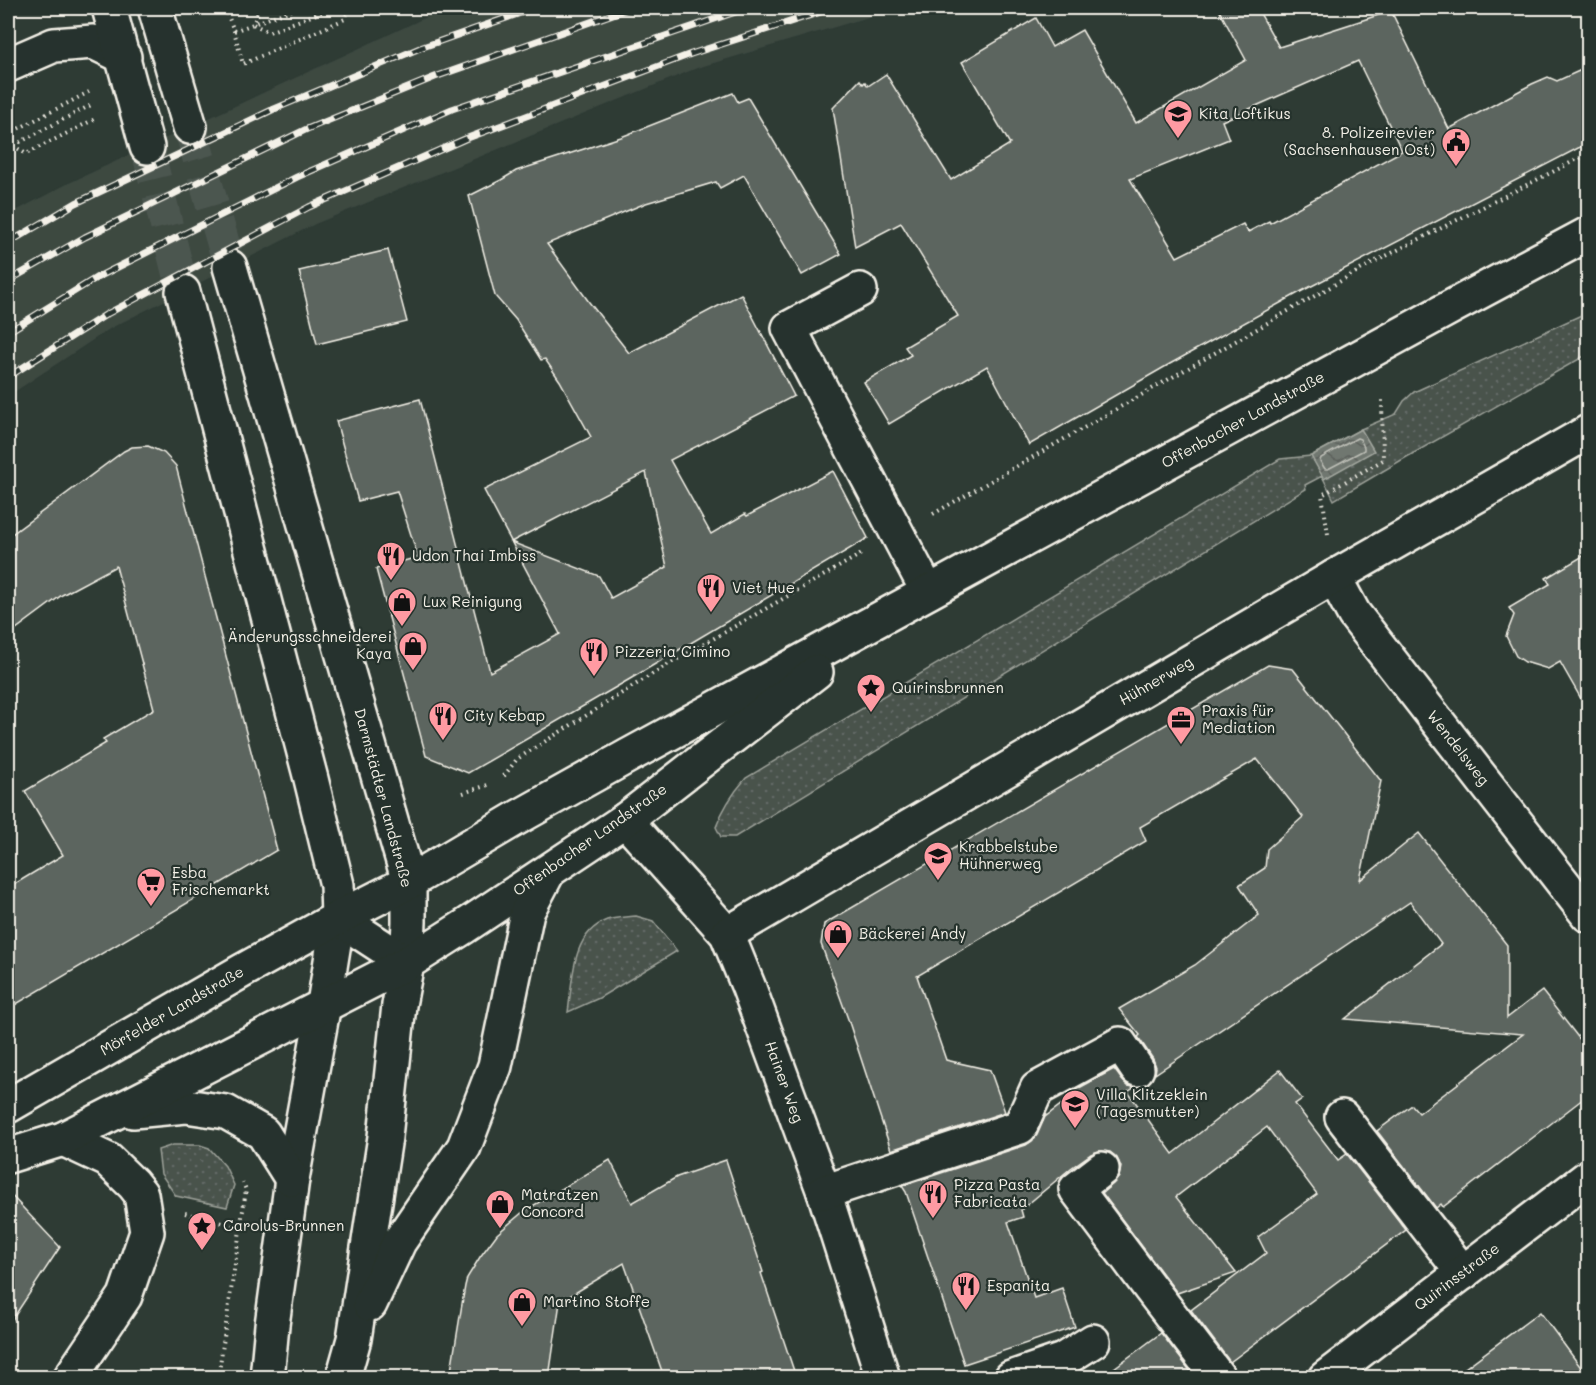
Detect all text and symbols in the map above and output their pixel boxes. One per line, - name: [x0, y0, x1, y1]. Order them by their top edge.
- school or university icon: Kita Loftikus: [1162, 98, 1194, 140]
- place label: Kita Loftikus: [1199, 103, 1291, 123]
- place label: 8. Polizeirevier (Sachsenhausen Ost): [1283, 122, 1435, 159]
- public building icon: 8. Polizeirevier (Sachsenhausen Ost): [1440, 126, 1472, 168]
- street label: Offenbacher Landstraße: [1157, 366, 1328, 472]
- restaurant icon: Udon Thai Imbiss: [375, 540, 407, 582]
- place label: Udon Thai Imbiss: [412, 545, 536, 565]
- restaurant icon: Viet Hue: [695, 572, 727, 614]
- place label: Viet Hue: [732, 577, 795, 597]
- shop icon: Lux Reinigung: [386, 586, 418, 628]
- place label: Lux Reinigung: [423, 591, 522, 611]
- place label: Änderungsschneiderei Kaya: [228, 626, 392, 663]
- shop icon: Änderungsschneiderei Kaya: [397, 630, 429, 672]
- restaurant icon: Pizzeria Cimino: [578, 636, 610, 678]
- place label: Pizzeria Cimino: [615, 641, 730, 661]
- street label: Hühnerweg: [1115, 651, 1196, 709]
- place icon: Quirinsbrunnen: [855, 672, 887, 714]
- place label: Quirinsbrunnen: [892, 677, 1004, 697]
- restaurant icon: City Kebap: [427, 700, 459, 742]
- place label: Praxis für Mediation: [1202, 700, 1275, 737]
- office icon: Praxis für Mediation: [1165, 704, 1197, 746]
- place label: City Kebap: [464, 705, 545, 725]
- street label: Darmstädter Landstraße: [350, 706, 418, 890]
- street label: Wendelsweg: [1423, 706, 1495, 789]
- street label: Offenbacher Landstraße: [509, 778, 670, 900]
- place label: Krabbelstube Hühnerweg: [959, 836, 1058, 873]
- school or university icon: Krabbelstube Hühnerweg: [922, 840, 954, 882]
- place label: Esba Frischemarkt: [172, 862, 270, 899]
- supermarket icon: Esba Frischemarkt: [135, 866, 167, 908]
- shop icon: Bäckerei Andy: [822, 918, 854, 960]
- place label: Bäckerei Andy: [859, 923, 966, 943]
- street label: Mörfelder Landstraße: [96, 961, 247, 1060]
- street label: Hainer Weg: [761, 1038, 809, 1126]
- place label: Villa Klitzeklein (Tagesmutter): [1096, 1084, 1208, 1121]
- school or university icon: Villa Klitzeklein (Tagesmutter): [1059, 1088, 1091, 1130]
- place label: Pizza Pasta Fabricata: [954, 1174, 1040, 1211]
- restaurant icon: Pizza Pasta Fabricata: [917, 1178, 949, 1220]
- place label: Matratzen Concord: [521, 1184, 598, 1221]
- shop icon: Matratzen Concord: [484, 1188, 516, 1230]
- place icon: Carolus-Brunnen: [186, 1210, 218, 1252]
- place label: Carolus-Brunnen: [223, 1215, 344, 1235]
- street label: Quirinsstraße: [1410, 1238, 1503, 1315]
- restaurant icon: Espanita: [950, 1270, 982, 1312]
- place label: Espanita: [987, 1275, 1050, 1295]
- shop icon: Martino Stoffe: [506, 1286, 538, 1328]
- place label: Martino Stoffe: [543, 1291, 650, 1311]

